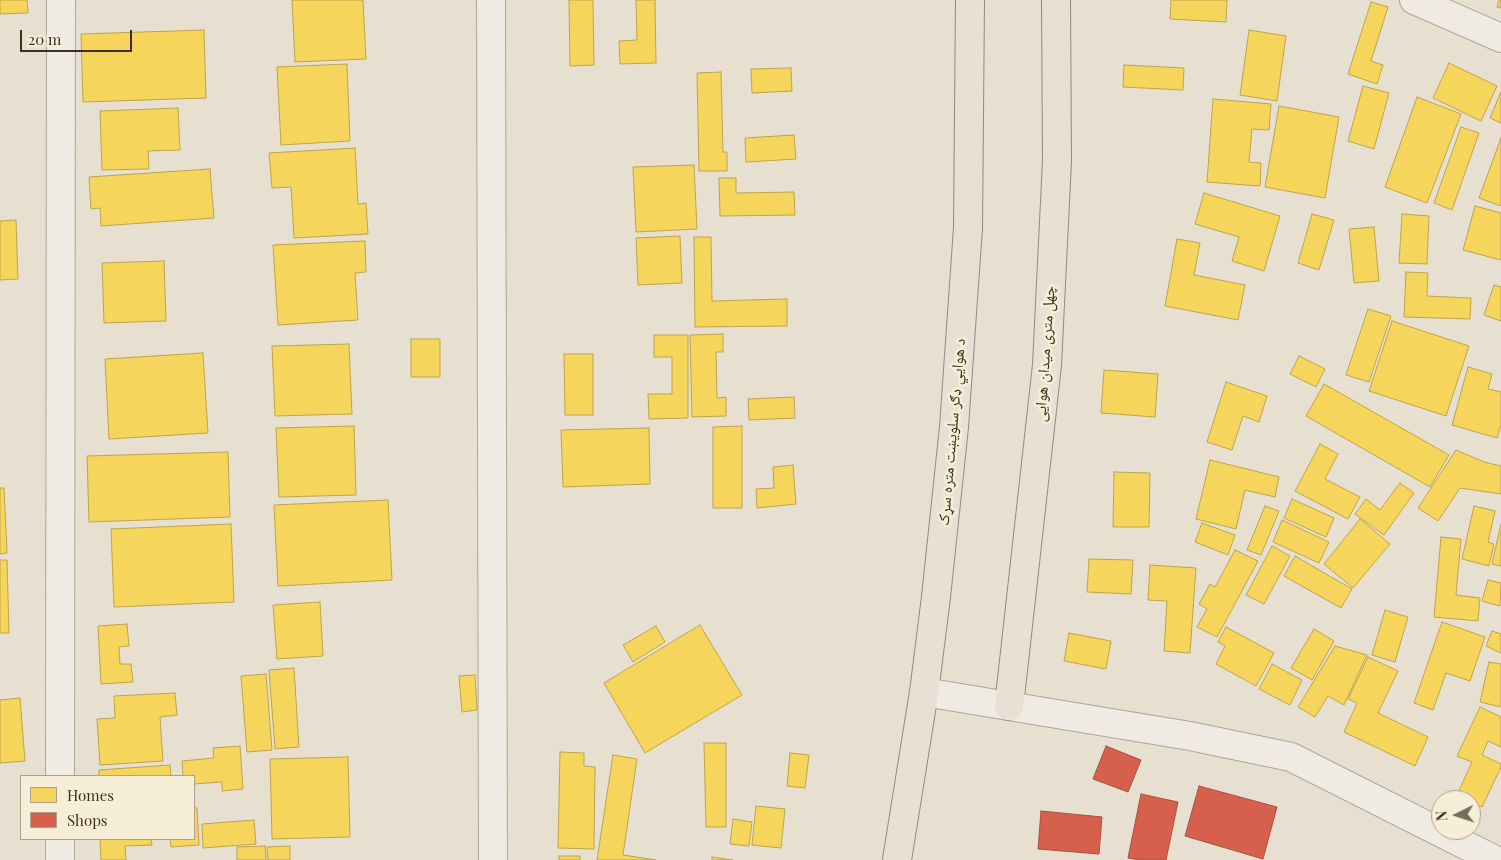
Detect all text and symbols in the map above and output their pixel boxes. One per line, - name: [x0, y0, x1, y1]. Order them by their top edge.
- scale bar: [22, 20, 135, 52]
- text: 20 m: [28, 29, 61, 49]
- street label: چهل متری میدان هوایی: [1031, 285, 1059, 423]
- street label: د هوايي ډګر سلویښت متره سړک: [934, 338, 970, 526]
- legend: [20, 775, 195, 840]
- text: Homes: [67, 785, 114, 805]
- north arrow: [1431, 790, 1481, 840]
- text: Shops: [67, 810, 108, 830]
- text: N: [1432, 810, 1451, 822]

